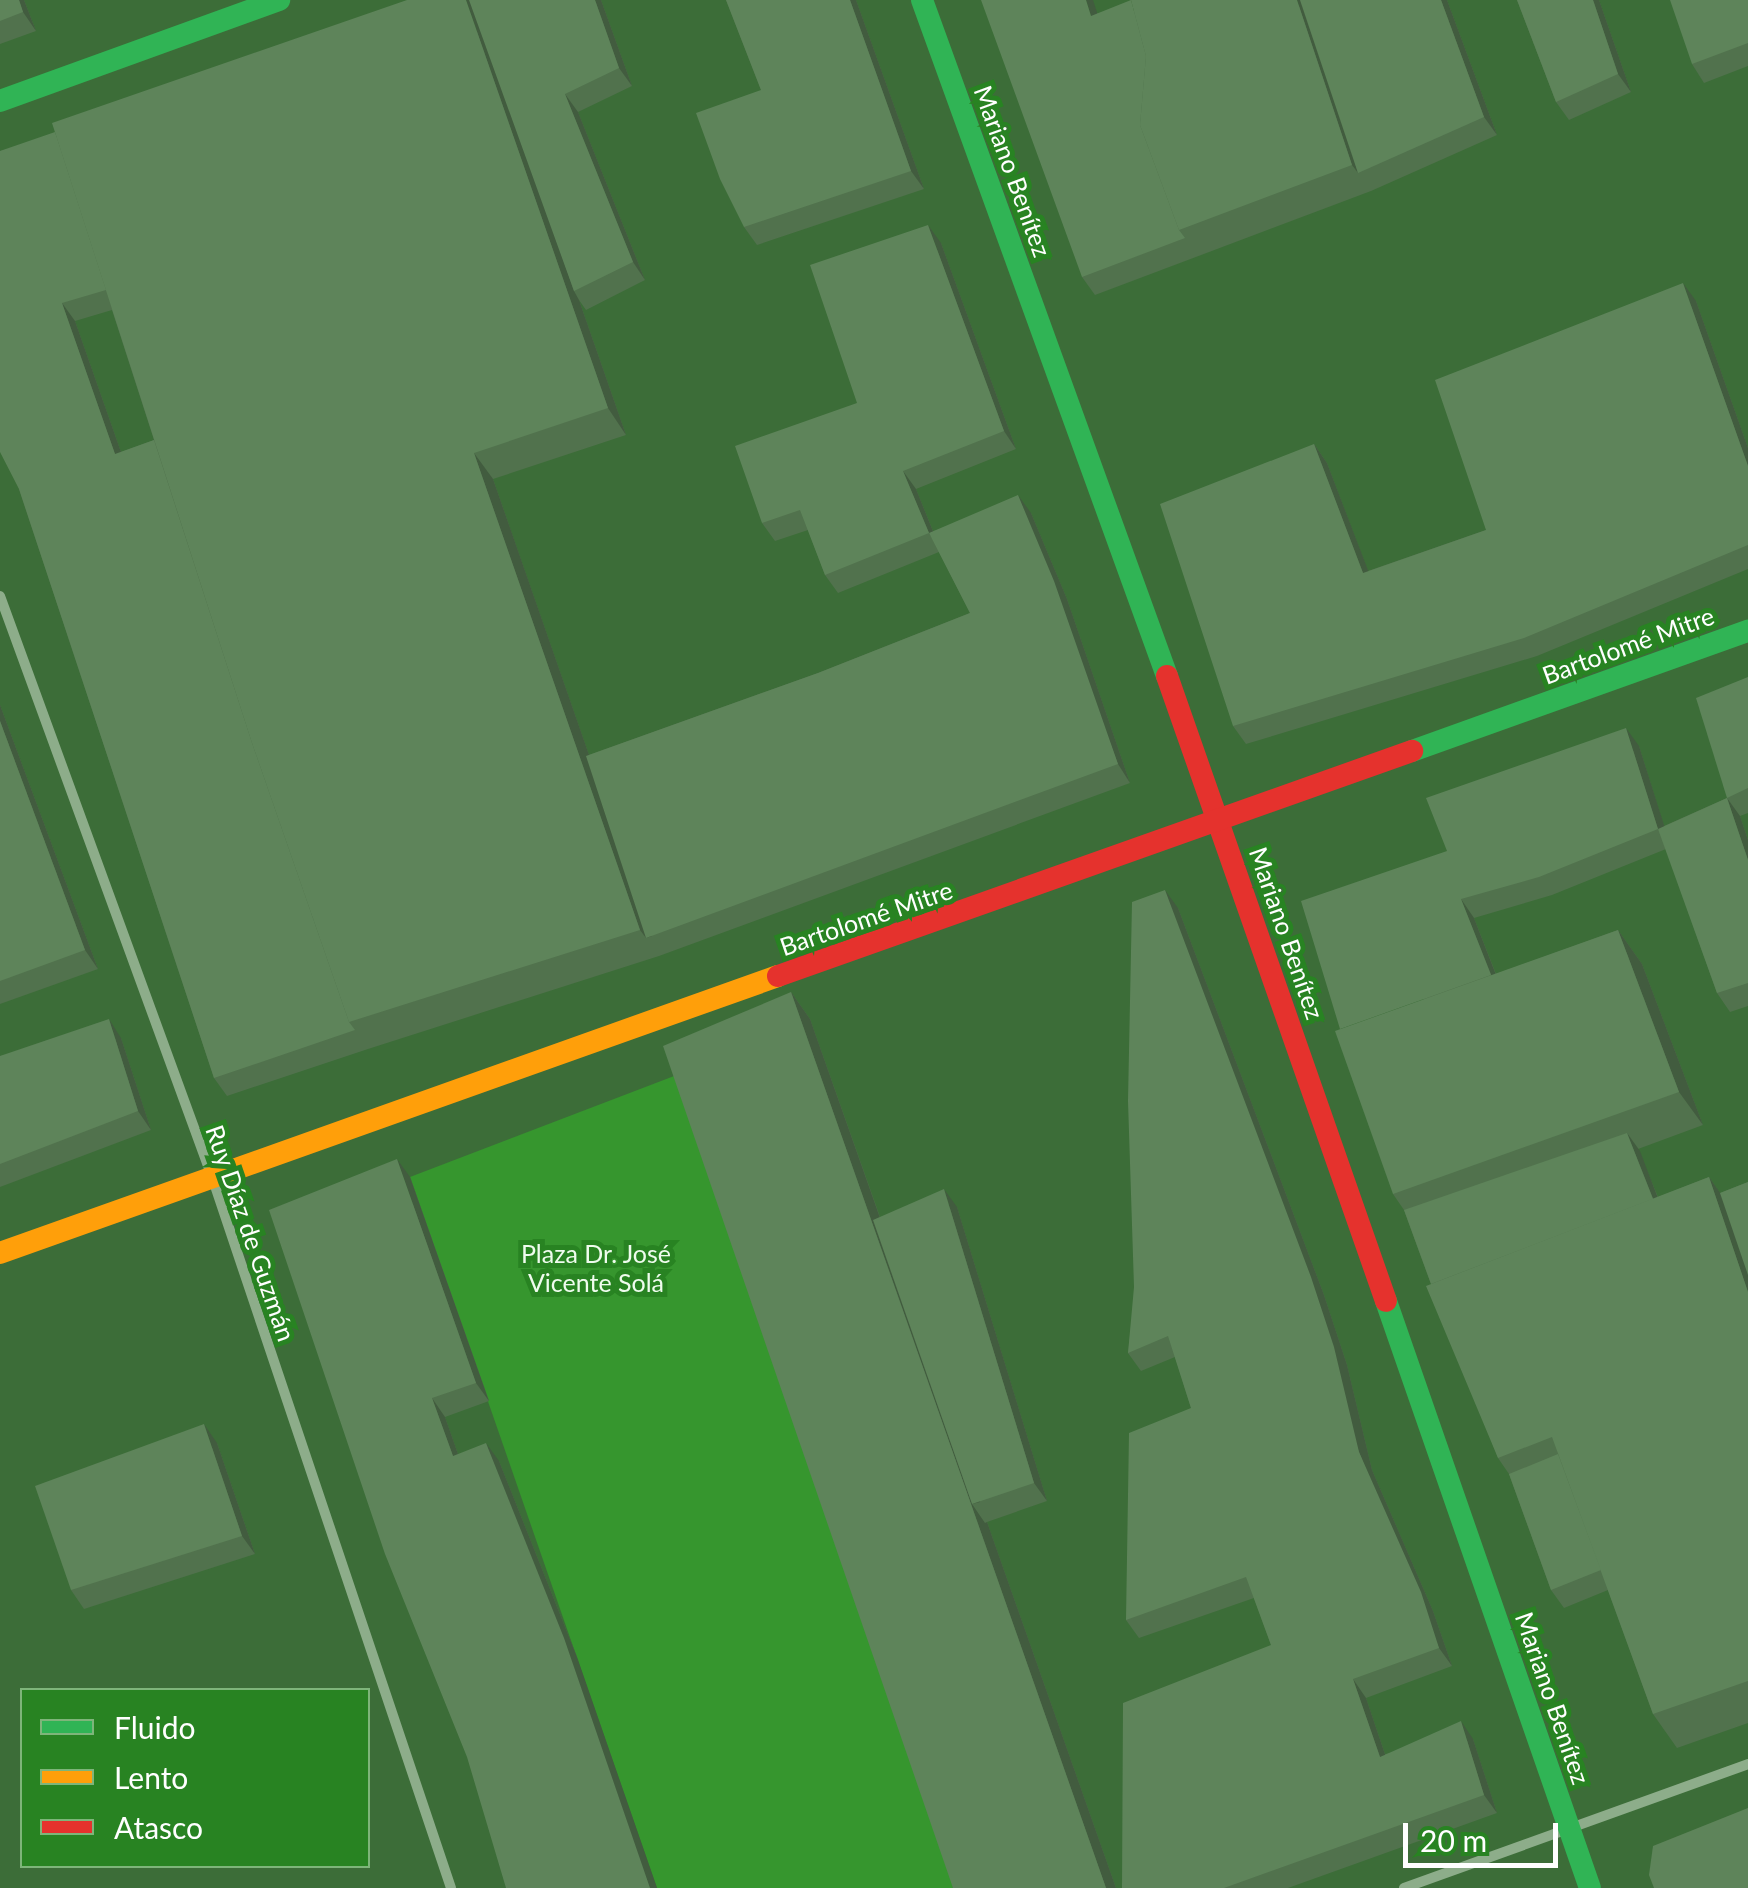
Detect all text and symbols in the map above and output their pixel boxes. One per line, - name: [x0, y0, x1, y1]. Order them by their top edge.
- street label: Mariano Benítez: [968, 81, 1058, 261]
- street label: Bartolomé Mitre: [1538, 600, 1718, 690]
- street label: Mariano Benítez: [1244, 843, 1330, 1023]
- street label: Bartolomé Mitre: [776, 874, 956, 962]
- street label: Ruy Díaz de Guzmán: [200, 1121, 302, 1345]
- park label: Plaza Dr. José Vicente Solá: [521, 1239, 671, 1298]
- street label: Mariano Benítez: [1510, 1608, 1596, 1788]
- legend: [20, 1688, 370, 1868]
- text: Fluido: [114, 1709, 196, 1745]
- text: Lento: [114, 1759, 188, 1795]
- scale bar: [1408, 1803, 1563, 1865]
- text: Atasco: [114, 1809, 203, 1845]
- text: 20 m: [1420, 1822, 1487, 1858]

